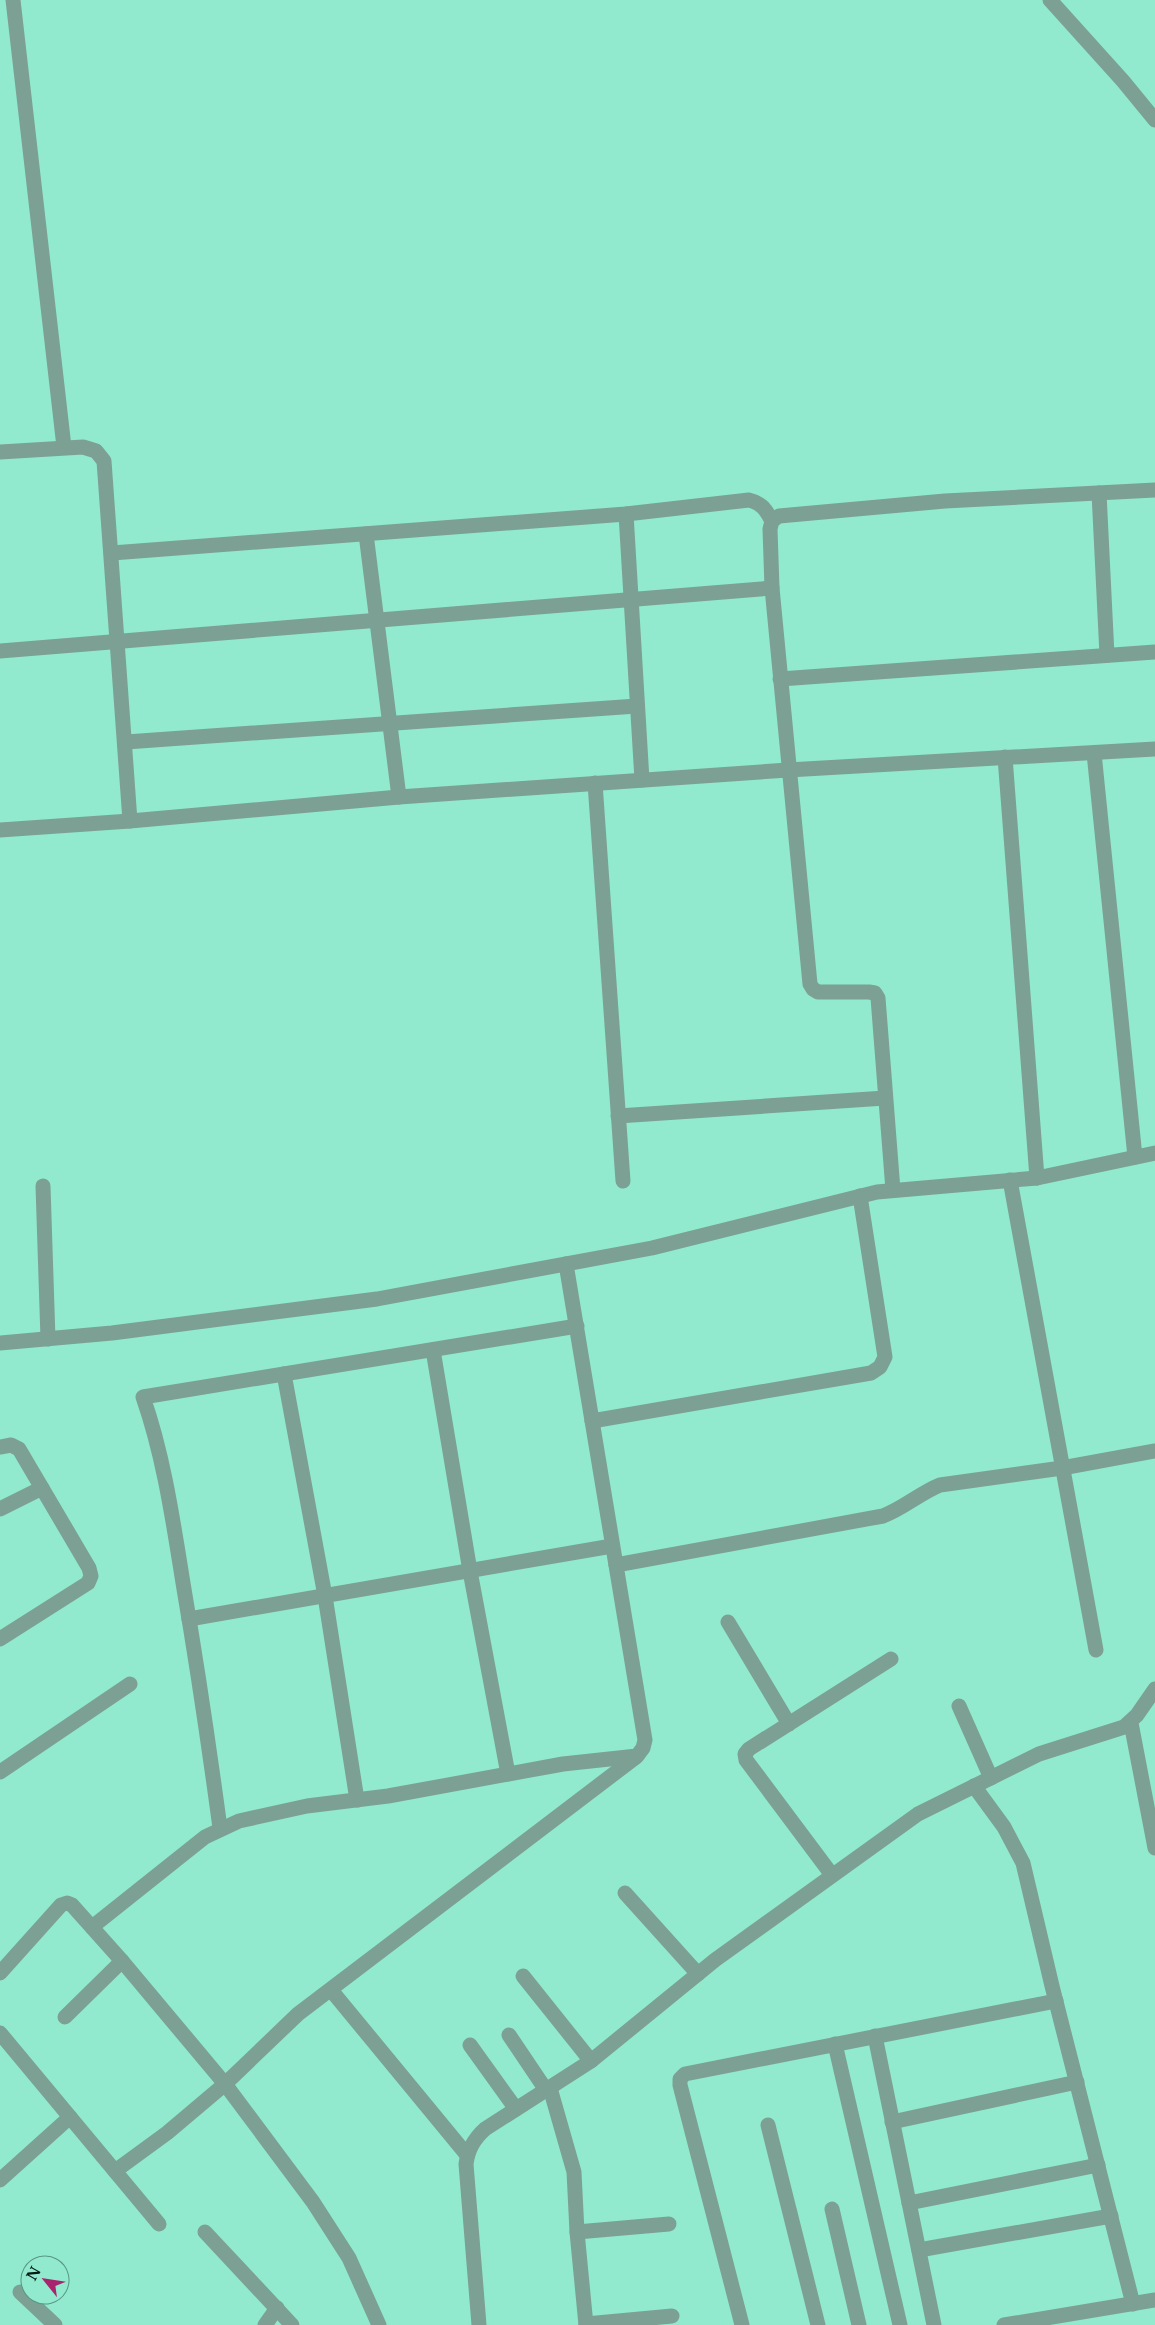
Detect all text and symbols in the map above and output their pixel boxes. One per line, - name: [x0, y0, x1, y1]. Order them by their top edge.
- north arrow: [20, 2255, 70, 2305]
- text: N: [23, 2263, 45, 2284]

